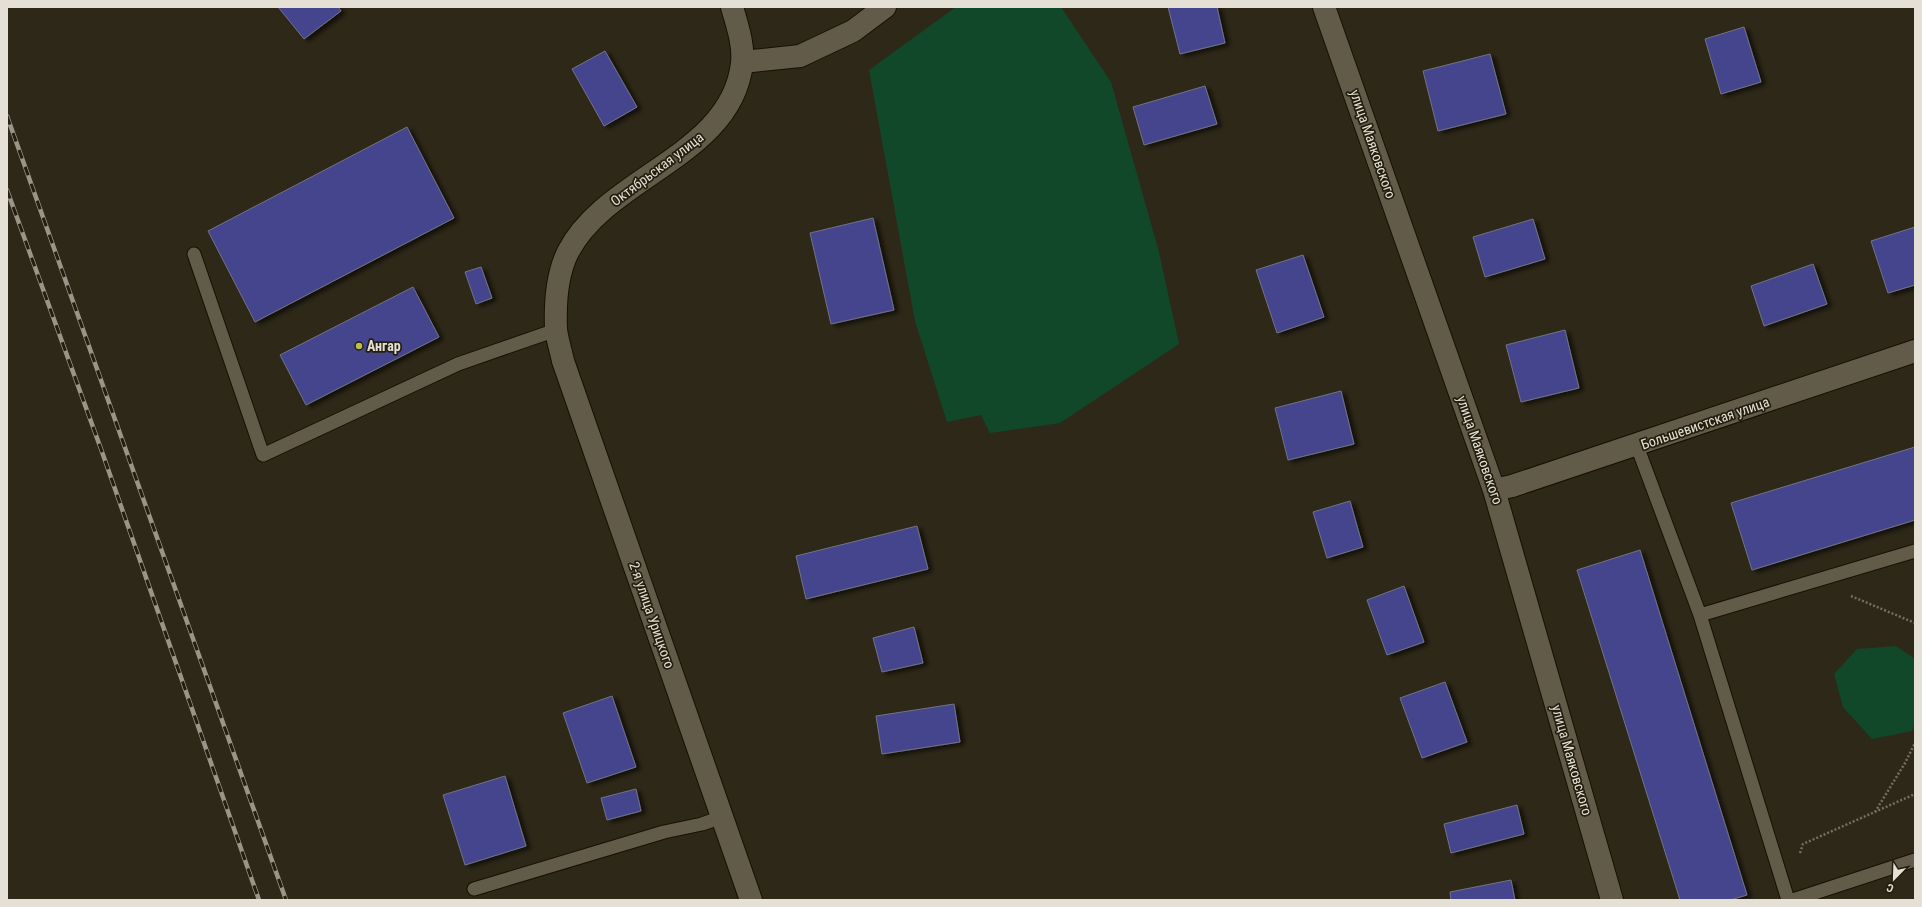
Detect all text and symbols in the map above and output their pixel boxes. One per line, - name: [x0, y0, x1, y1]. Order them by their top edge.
- street label: улица Маяковского: [1347, 88, 1399, 200]
- street label: Октябрьская улица: [608, 129, 706, 209]
- place label: Ангар: [367, 338, 401, 354]
- marker: Ангар: [354, 341, 364, 351]
- street label: улица Маяковского: [1454, 394, 1506, 506]
- street label: Большевистская улица: [1639, 394, 1771, 452]
- street label: 2-я улица Урицкого: [626, 560, 678, 670]
- street label: улица Маяковского: [1549, 703, 1595, 817]
- north arrow: [1874, 859, 1914, 899]
- text: С: [1885, 881, 1896, 895]

